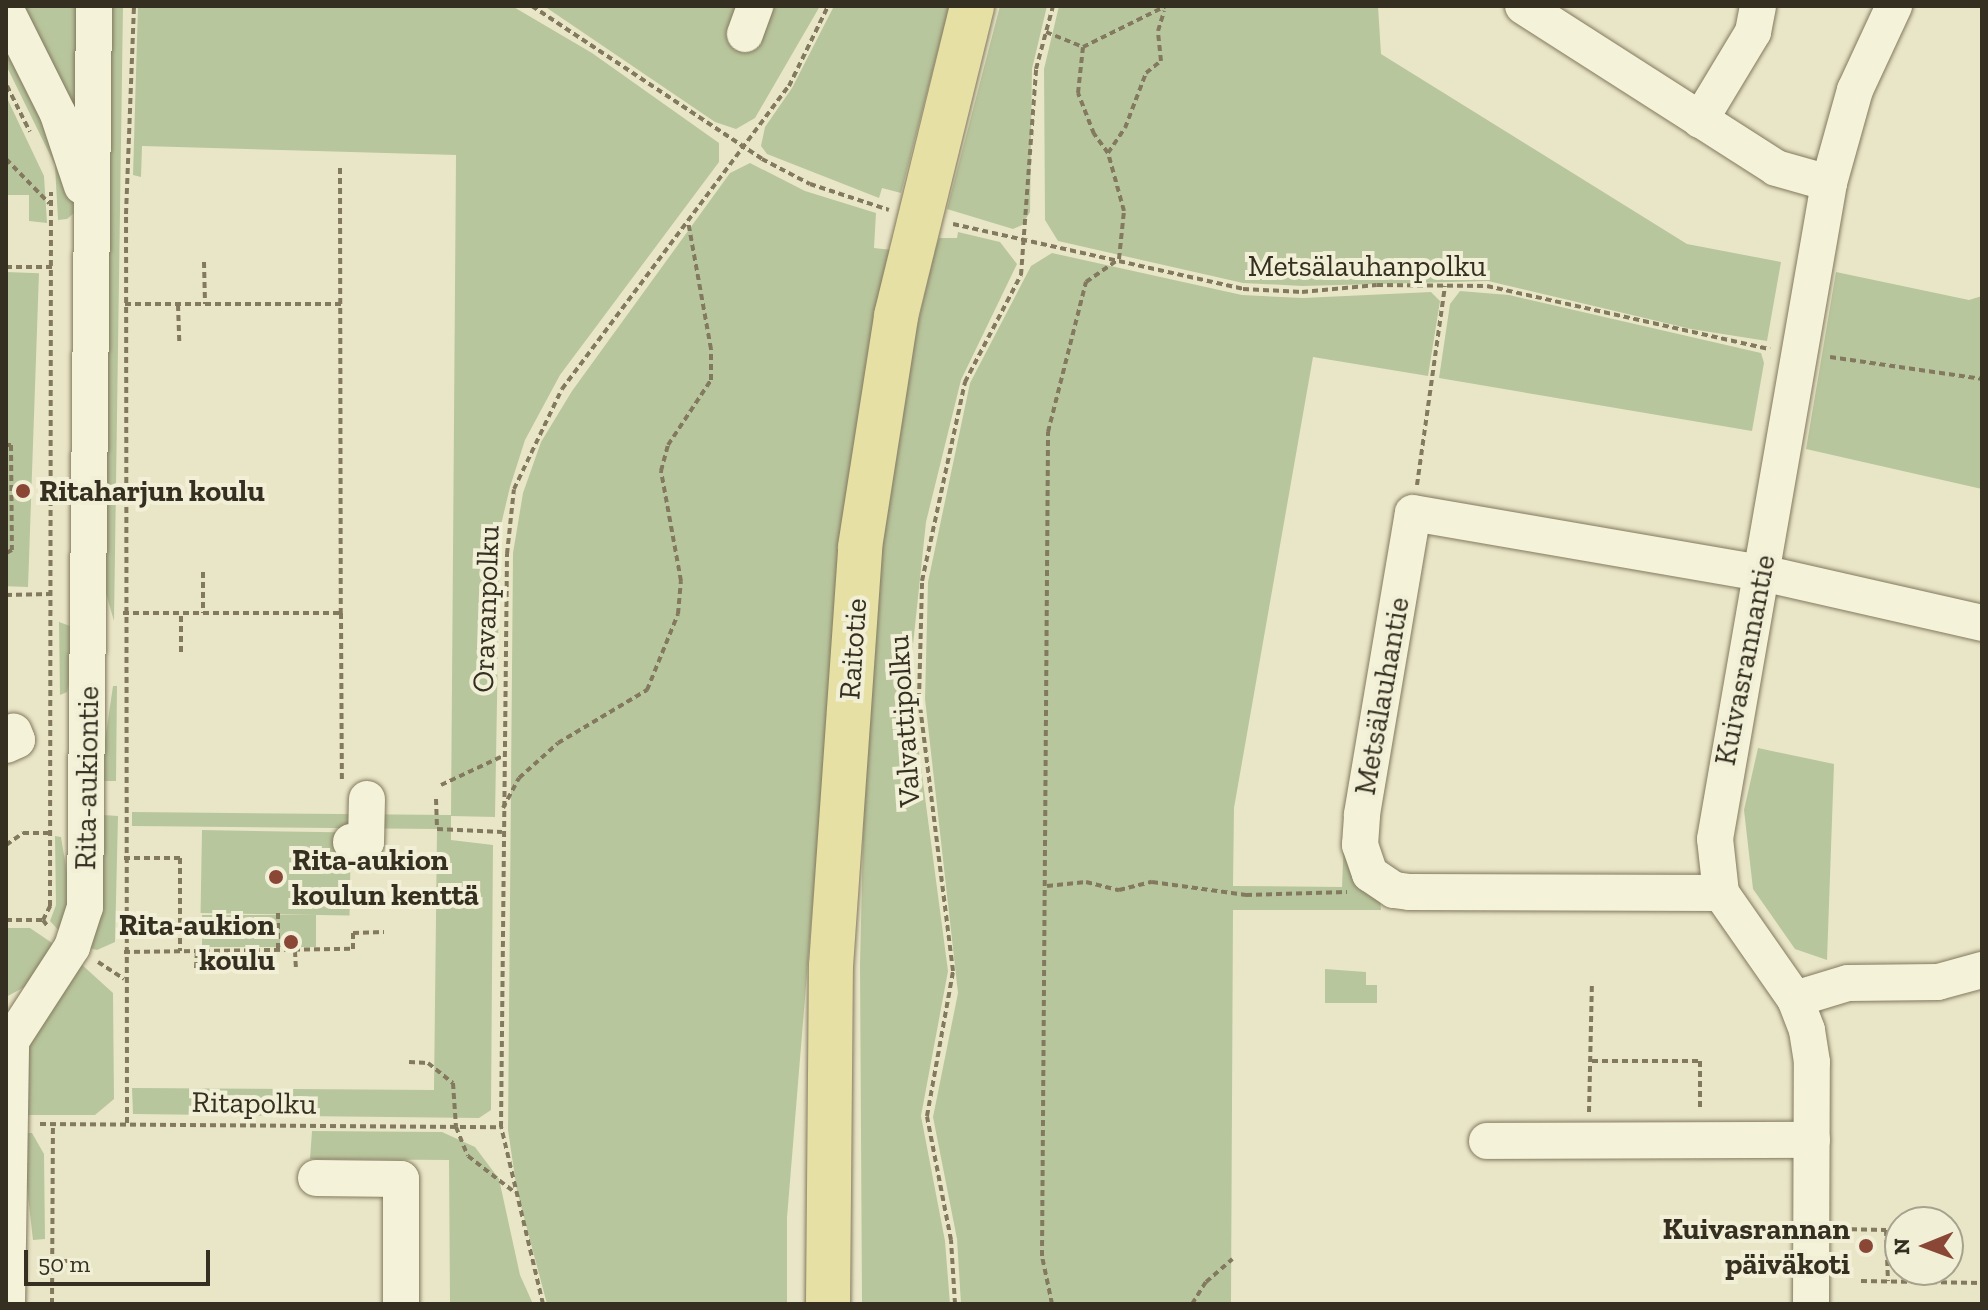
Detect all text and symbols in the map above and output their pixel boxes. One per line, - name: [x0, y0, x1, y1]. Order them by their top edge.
- street label: Metsälauhanpolku: [1248, 248, 1486, 284]
- place label: Ritaharjun koulu: [39, 473, 265, 509]
- marker: Ritaharjun koulu: [14, 482, 32, 500]
- street label: Oravanpolku: [465, 525, 507, 693]
- street label: Kuivasrannantie: [1707, 552, 1783, 768]
- street label: Metsälauhantie: [1347, 594, 1417, 798]
- street label: Raitotie: [832, 597, 874, 701]
- street label: Valvattipolku: [880, 634, 928, 808]
- street label: Rita-aukiontie: [67, 686, 107, 870]
- place label: Rita-aukion koulun kenttä: [292, 842, 479, 912]
- marker: Rita-aukion koulun kenttä: [267, 868, 285, 886]
- place label: Rita-aukion koulu: [119, 907, 275, 978]
- marker: Rita-aukion koulu: [282, 933, 300, 951]
- street label: Ritapolku: [191, 1084, 317, 1122]
- north arrow: [1884, 1206, 1964, 1286]
- place label: Kuivasrannan päiväkoti: [1662, 1211, 1850, 1282]
- scale bar: [28, 1234, 214, 1284]
- marker: Kuivasrannan päiväkoti: [1857, 1237, 1875, 1255]
- text: N: [1888, 1238, 1915, 1255]
- text: 50 m: [38, 1249, 90, 1278]

